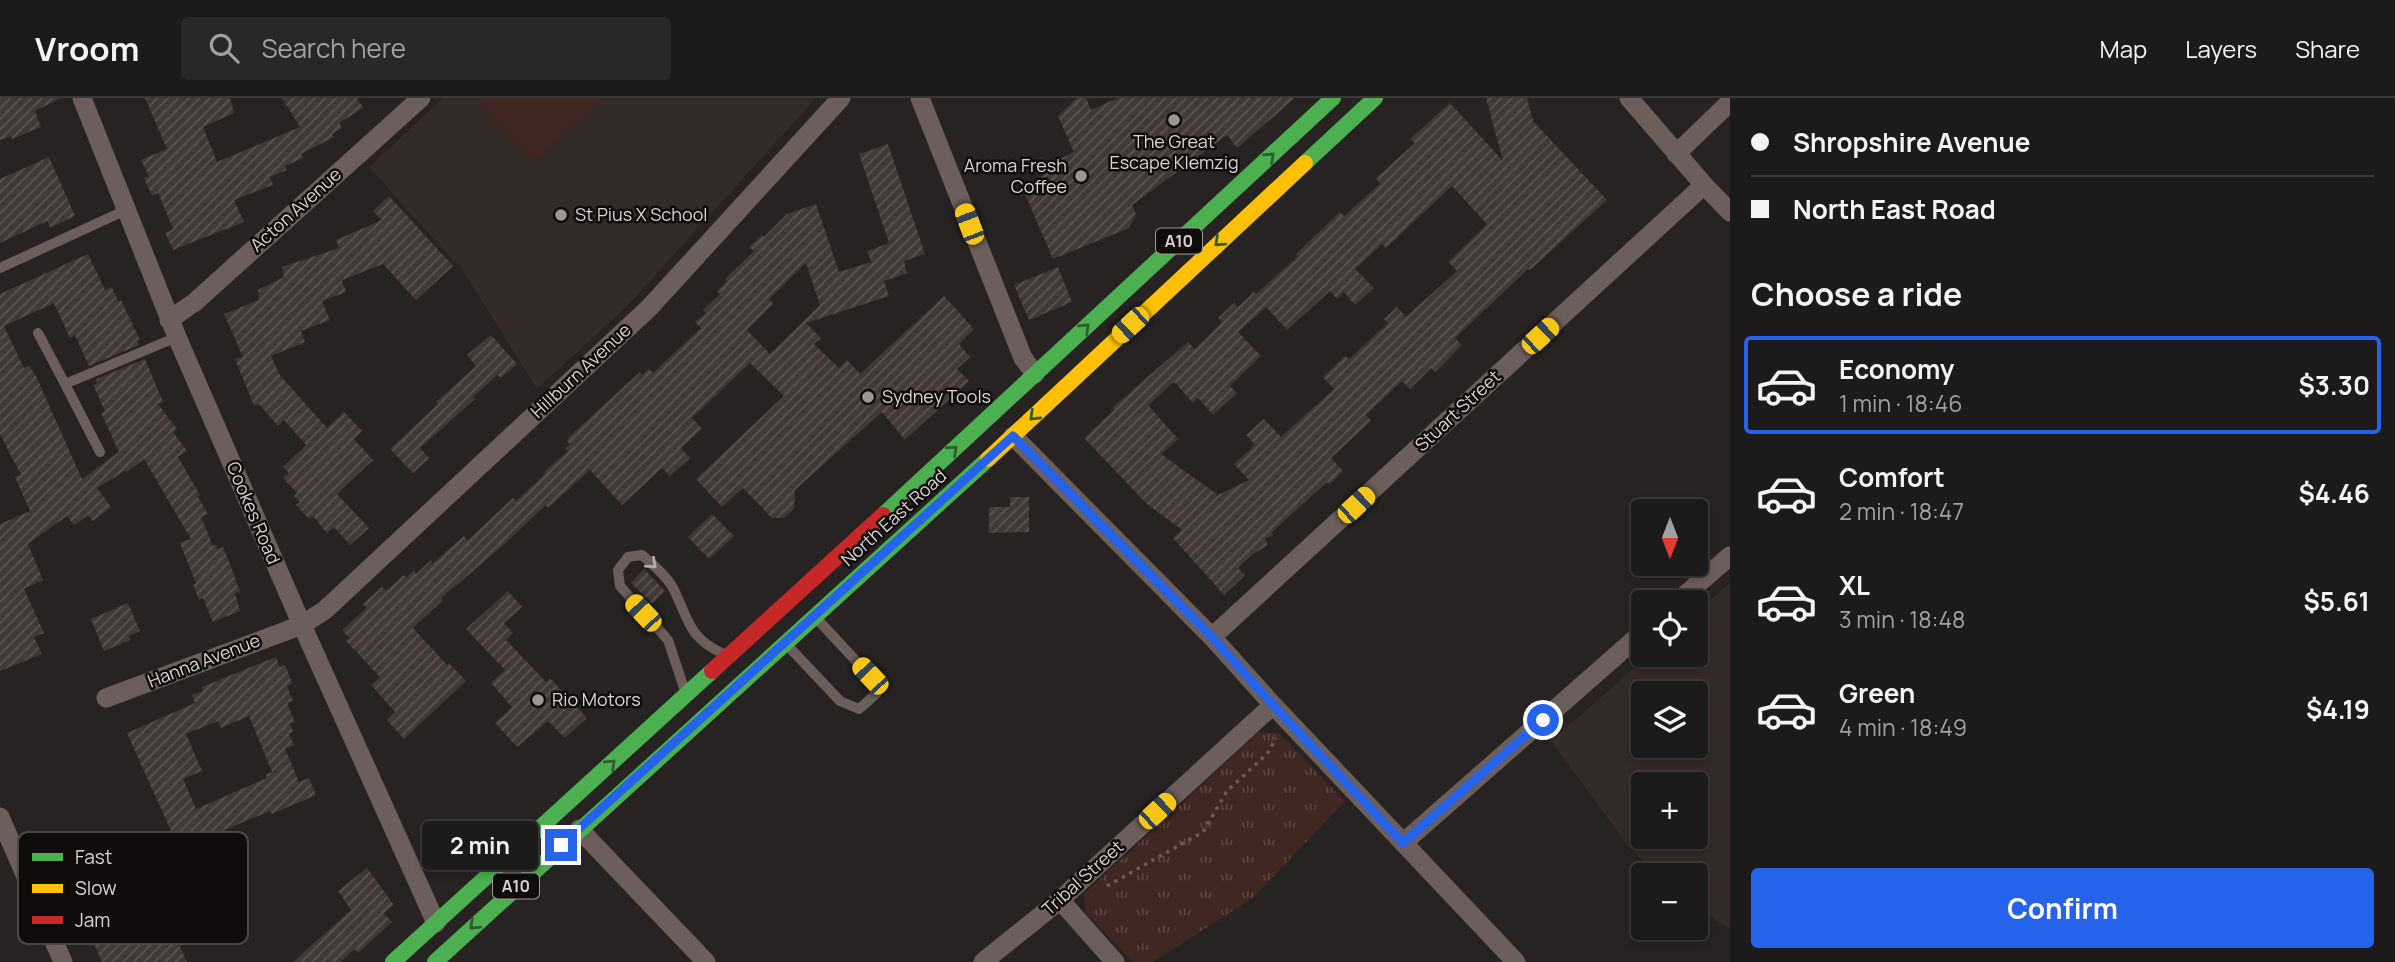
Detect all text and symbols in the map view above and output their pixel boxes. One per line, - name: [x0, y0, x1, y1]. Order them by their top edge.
- search box: [181, 17, 671, 80]
- text: Vroom: [35, 26, 139, 71]
- icon: search: [205, 29, 243, 67]
- text: Search here: [261, 30, 406, 66]
- text: Map: [2100, 32, 2147, 65]
- text: Layers: [2185, 32, 2257, 65]
- text: Share: [2295, 32, 2360, 65]
- marker: The Great Escape Klemzig: [1166, 112, 1182, 128]
- text: Shropshire Avenue: [1793, 124, 2031, 160]
- place label: The Great Escape Klemzig: [1109, 129, 1239, 174]
- one-way arrow: [1262, 152, 1275, 165]
- place label: Aroma Fresh Coffee: [964, 153, 1067, 198]
- street label: Acton Avenue: [245, 162, 346, 257]
- marker: Aroma Fresh Coffee: [1073, 168, 1089, 184]
- text: North East Road: [1793, 191, 1996, 227]
- car: [952, 201, 987, 247]
- place label: St Pius X School: [575, 202, 707, 226]
- marker: St Pius X School: [553, 207, 569, 223]
- road number: A10: [1156, 228, 1202, 253]
- one-way arrow: [1214, 234, 1227, 246]
- text: Choose a ride: [1751, 272, 1962, 316]
- car: [1108, 303, 1153, 347]
- car: [1518, 314, 1563, 358]
- street label: Hillburn Avenue: [525, 318, 636, 423]
- one-way arrow: [1077, 324, 1090, 336]
- text: Economy: [1839, 351, 1954, 387]
- icon: car: [1755, 354, 1818, 417]
- street label: Stuart Street: [1409, 364, 1505, 456]
- text: $3.30: [2298, 367, 2370, 403]
- place label: Sydney Tools: [882, 384, 991, 408]
- text: 1 min · 18:46: [1839, 387, 1963, 419]
- marker: Sydney Tools: [860, 389, 876, 405]
- one-way arrow: [1030, 407, 1043, 420]
- one-way arrow: [945, 446, 958, 458]
- street label: Cookes Road: [222, 458, 286, 568]
- text: Comfort: [1839, 459, 1945, 495]
- icon: car: [1755, 462, 1818, 525]
- street label: North East Road: [835, 463, 951, 571]
- text: $4.46: [2298, 475, 2370, 511]
- car: [1334, 483, 1379, 527]
- text: 2 min · 18:47: [1839, 495, 1964, 527]
- north arrow: [1631, 499, 1708, 576]
- map controls: [1631, 499, 1708, 940]
- one-way arrow: [644, 556, 657, 569]
- text: XL: [1839, 567, 1870, 603]
- icon: car: [1755, 570, 1818, 633]
- text: $5.61: [2303, 583, 2370, 619]
- car: [621, 590, 666, 636]
- button: locate: [1631, 590, 1708, 667]
- text: 3 min · 18:48: [1839, 603, 1965, 635]
- street label: Hanna Avenue: [144, 628, 263, 693]
- car: [848, 653, 893, 699]
- text: Green: [1839, 675, 1915, 711]
- icon: car: [1755, 678, 1818, 741]
- button: layers: [1631, 681, 1708, 758]
- place label: Rio Motors: [552, 687, 641, 711]
- text: $4.19: [2306, 691, 2370, 727]
- marker: Rio Motors: [530, 692, 546, 708]
- route start: [1527, 704, 1559, 736]
- text: 4 min · 18:49: [1839, 711, 1967, 743]
- one-way arrow: [603, 759, 616, 772]
- button: +: [1631, 772, 1708, 849]
- car: [1135, 789, 1180, 833]
- callout: 2 min: [421, 820, 536, 870]
- text: 2 min: [450, 829, 510, 861]
- route end: [545, 829, 577, 861]
- legend: [18, 832, 248, 944]
- street label: Tribal Street: [1036, 834, 1128, 920]
- text: Fast: [75, 844, 112, 870]
- button: −: [1631, 863, 1708, 940]
- button: Confirm: [1751, 868, 2374, 948]
- road number: A10: [493, 874, 539, 898]
- text: Slow: [75, 875, 117, 901]
- text: Jam: [75, 907, 110, 933]
- one-way arrow: [469, 916, 482, 929]

